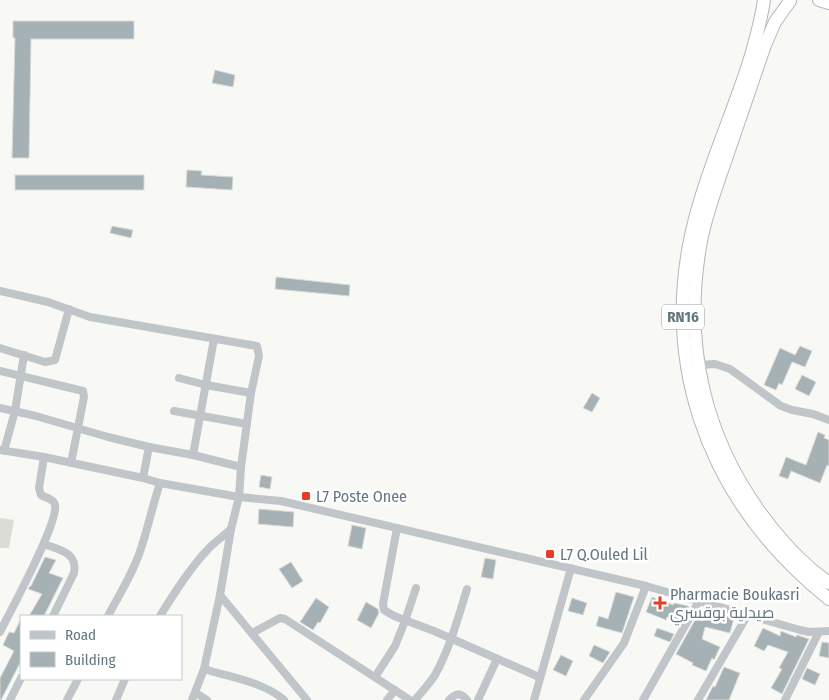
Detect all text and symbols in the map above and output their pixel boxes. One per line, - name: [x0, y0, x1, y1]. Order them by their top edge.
- road number: RN16: [662, 304, 704, 330]
- place label: L7 Poste Onee: [316, 487, 407, 506]
- marker: L7 Poste Onee: [300, 490, 312, 502]
- place label: L7 Q.Ouled Lil: [560, 545, 648, 564]
- marker: L7 Q.Ouled Lil: [544, 548, 556, 560]
- place label: Pharmacie Boukasri صيدلية بوقسري: [670, 585, 800, 626]
- marker: Pharmacie Boukasri صيدلية بوقسري: [654, 597, 666, 609]
- legend: [20, 615, 182, 680]
- text: Road: [65, 626, 96, 644]
- text: Building: [65, 651, 116, 669]

